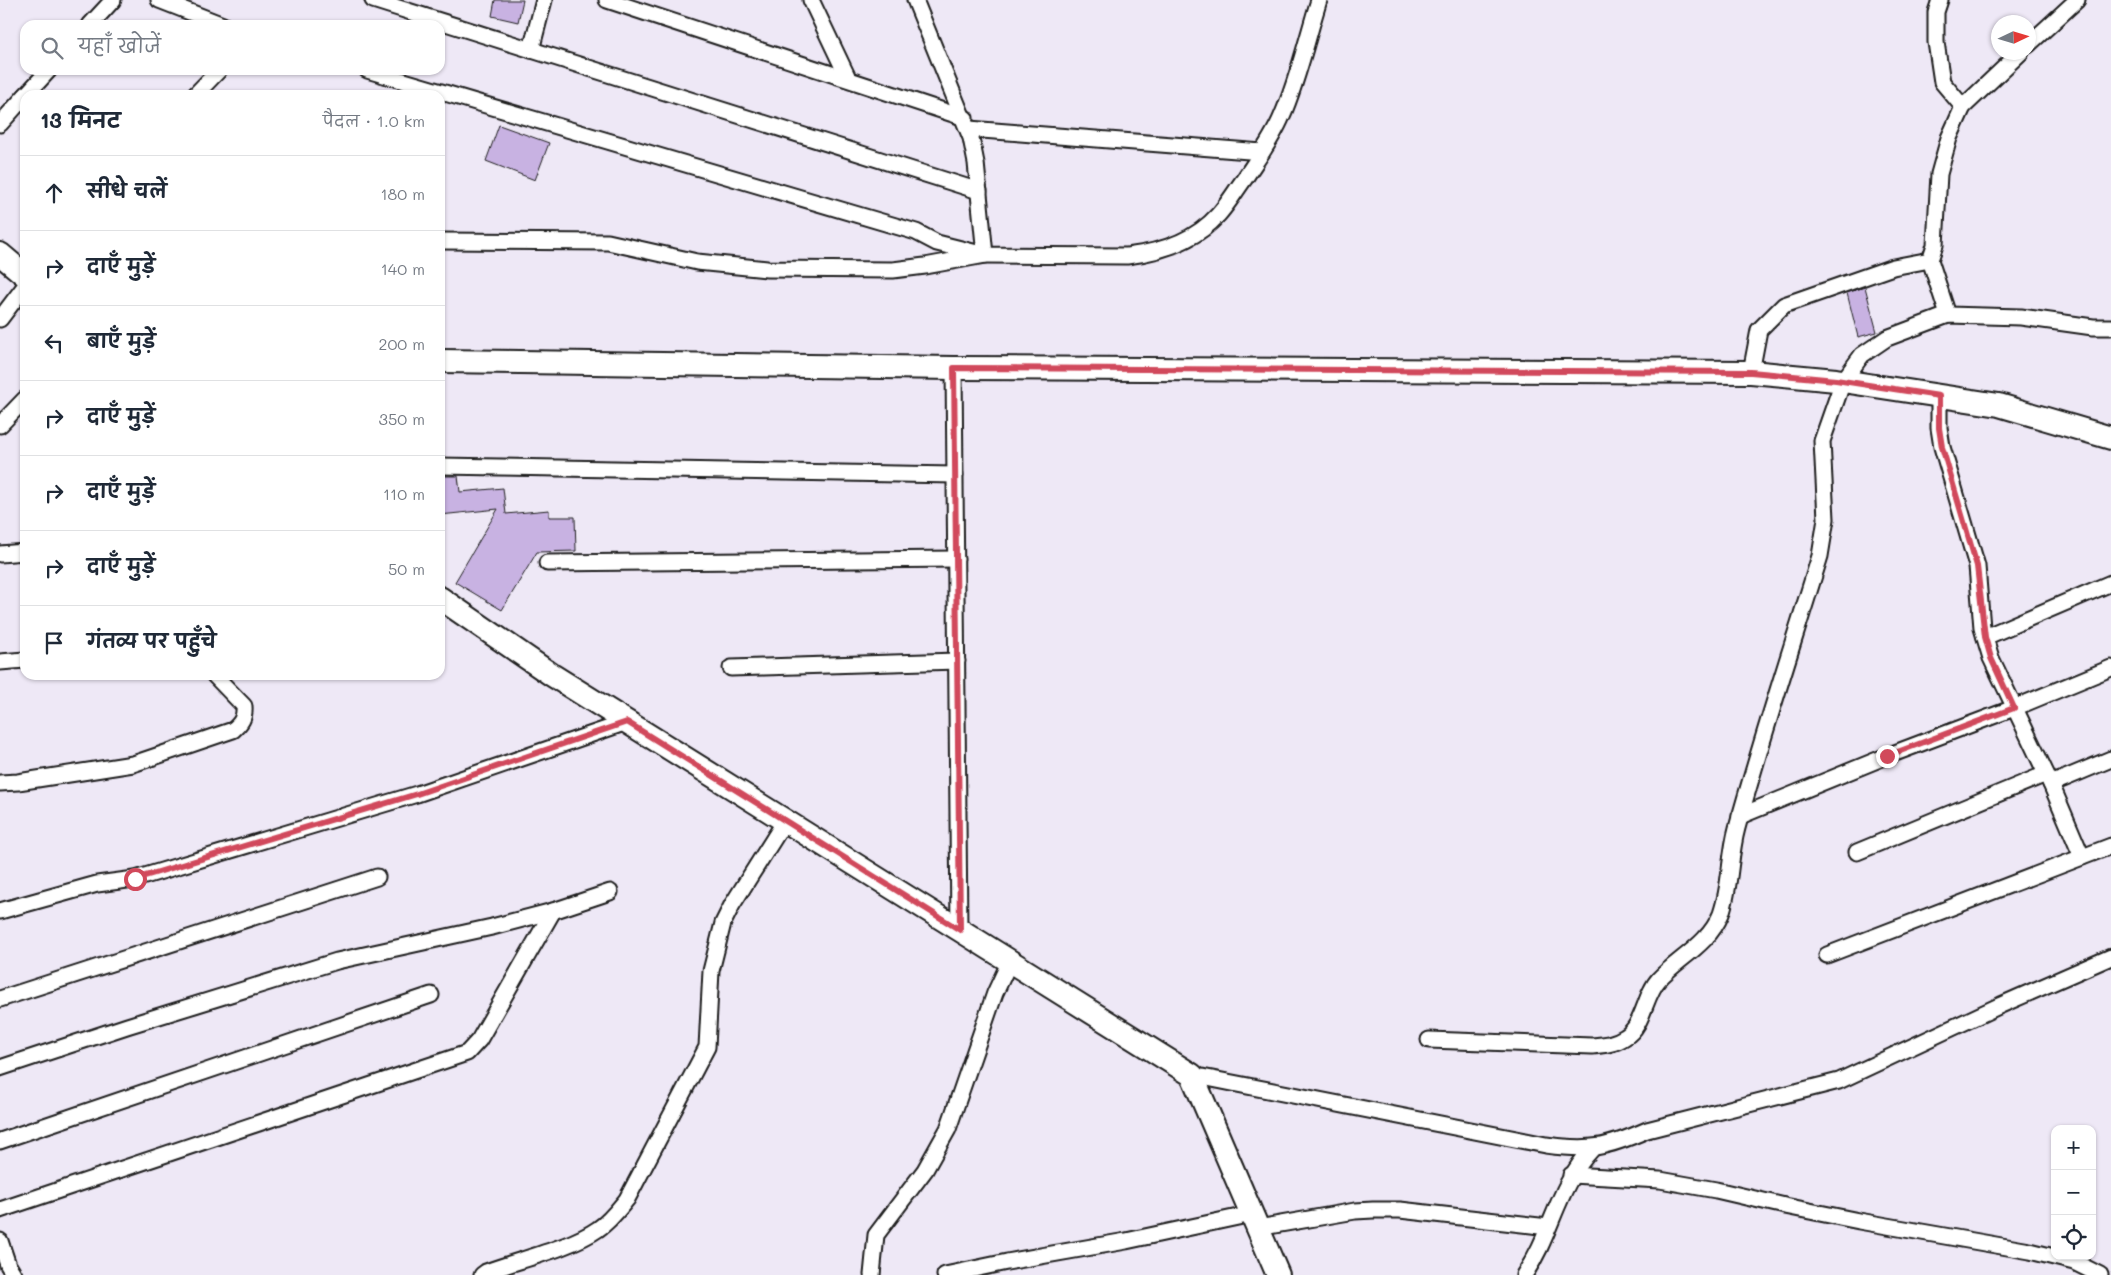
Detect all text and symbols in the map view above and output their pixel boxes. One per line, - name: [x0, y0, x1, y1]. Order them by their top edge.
- north arrow: [1991, 15, 2036, 60]
- search box: [20, 20, 445, 75]
- text: यहाँ खोजें: [78, 33, 161, 58]
- icon: search: [38, 34, 66, 62]
- text: 13 मिनट: [40, 106, 120, 133]
- text: पैदल · 1.0 km: [323, 110, 425, 131]
- text: सीधे चलें: [87, 178, 167, 203]
- icon: ahead: [40, 179, 68, 207]
- text: 180 m: [380, 183, 425, 204]
- text: दाएँ मुड़ें: [87, 253, 155, 278]
- icon: right: [40, 254, 68, 282]
- text: 140 m: [381, 258, 425, 279]
- text: बाएँ मुड़ें: [87, 328, 156, 353]
- icon: left: [40, 329, 68, 357]
- text: 200 m: [378, 333, 425, 354]
- text: दाएँ मुड़ें: [87, 403, 155, 428]
- icon: right: [40, 404, 68, 432]
- text: 350 m: [379, 408, 425, 429]
- text: दाएँ मुड़ें: [87, 478, 155, 503]
- icon: right: [40, 479, 68, 507]
- text: 110 m: [383, 483, 425, 504]
- text: दाएँ मुड़ें: [87, 553, 155, 578]
- icon: right: [40, 554, 68, 582]
- text: 50 m: [388, 558, 425, 579]
- text: गंतव्य पर पहुँचे: [87, 628, 216, 653]
- icon: arrive: [40, 629, 68, 657]
- route end: [1876, 745, 1899, 768]
- route start: [124, 868, 147, 891]
- map controls: [2051, 1125, 2096, 1260]
- button: +: [2051, 1125, 2096, 1170]
- button: −: [2051, 1170, 2096, 1215]
- button: locate: [2051, 1215, 2096, 1260]

